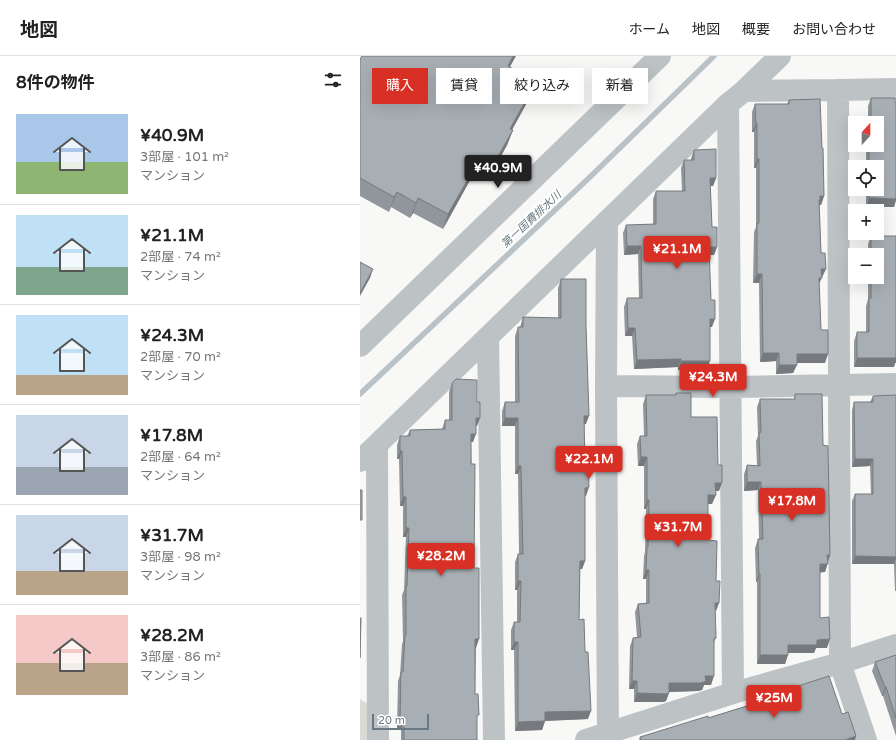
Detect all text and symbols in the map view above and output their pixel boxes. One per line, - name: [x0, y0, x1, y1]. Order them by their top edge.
- text: 地図: [20, 19, 58, 41]
- text: ホーム: [628, 21, 670, 38]
- text: 地図: [692, 21, 720, 38]
- text: 概要: [742, 21, 770, 38]
- text: お問い合わせ: [792, 21, 876, 38]
- chip: 購入: [372, 68, 428, 104]
- chip: 賃貸: [436, 68, 492, 104]
- chip: 絞り込み: [500, 68, 584, 104]
- chip: 新着: [592, 68, 648, 104]
- icon: filters: [322, 69, 344, 91]
- text: 8件の物件: [16, 72, 95, 93]
- north arrow: [848, 116, 884, 152]
- map controls: [848, 116, 884, 284]
- text: ¥40.9M: [140, 125, 204, 146]
- icon: home: [48, 130, 96, 178]
- text: 3部屋 · 101 m²: [140, 149, 229, 165]
- pin: ¥40.9M: [465, 155, 531, 189]
- text: ¥40.9M: [474, 160, 522, 176]
- button: locate: [848, 160, 884, 196]
- text: マンション: [140, 168, 205, 184]
- water label: 第一国費排水川: [499, 188, 565, 250]
- button: +: [848, 204, 884, 240]
- text: ¥21.1M: [140, 225, 204, 246]
- icon: home: [48, 231, 96, 279]
- pin: ¥21.1M: [644, 236, 710, 270]
- text: ¥21.1M: [653, 241, 701, 257]
- button: −: [848, 248, 884, 284]
- text: 2部屋 · 74 m²: [140, 249, 221, 265]
- text: マンション: [140, 268, 205, 284]
- text: ¥24.3M: [140, 325, 204, 346]
- icon: home: [48, 331, 96, 379]
- text: 2部屋 · 70 m²: [140, 349, 221, 365]
- pin: ¥24.3M: [680, 364, 746, 398]
- text: マンション: [140, 368, 205, 384]
- text: ¥24.3M: [689, 369, 737, 385]
- text: ¥17.8M: [140, 425, 203, 446]
- icon: home: [48, 431, 96, 479]
- pin: ¥22.1M: [556, 446, 622, 480]
- text: 2部屋 · 64 m²: [140, 449, 221, 465]
- text: ¥22.1M: [565, 451, 613, 467]
- text: マンション: [140, 468, 205, 484]
- pin: ¥17.8M: [759, 488, 825, 522]
- text: ¥17.8M: [768, 493, 816, 509]
- pin: ¥31.7M: [645, 514, 711, 548]
- text: ¥31.7M: [654, 519, 702, 535]
- text: ¥31.7M: [140, 525, 204, 546]
- icon: home: [48, 531, 96, 579]
- pin: ¥28.2M: [408, 543, 474, 577]
- text: ¥28.2M: [417, 548, 465, 564]
- text: 3部屋 · 98 m²: [140, 549, 221, 565]
- text: マンション: [140, 568, 205, 584]
- text: ¥28.2M: [140, 625, 204, 646]
- icon: home: [48, 631, 96, 679]
- text: 3部屋 · 86 m²: [140, 649, 221, 665]
- text: マンション: [140, 668, 205, 684]
- pin: ¥25M: [750, 685, 798, 719]
- text: ¥25M: [755, 690, 793, 706]
- scale bar: [372, 712, 429, 731]
- text: 20 m: [378, 714, 405, 727]

